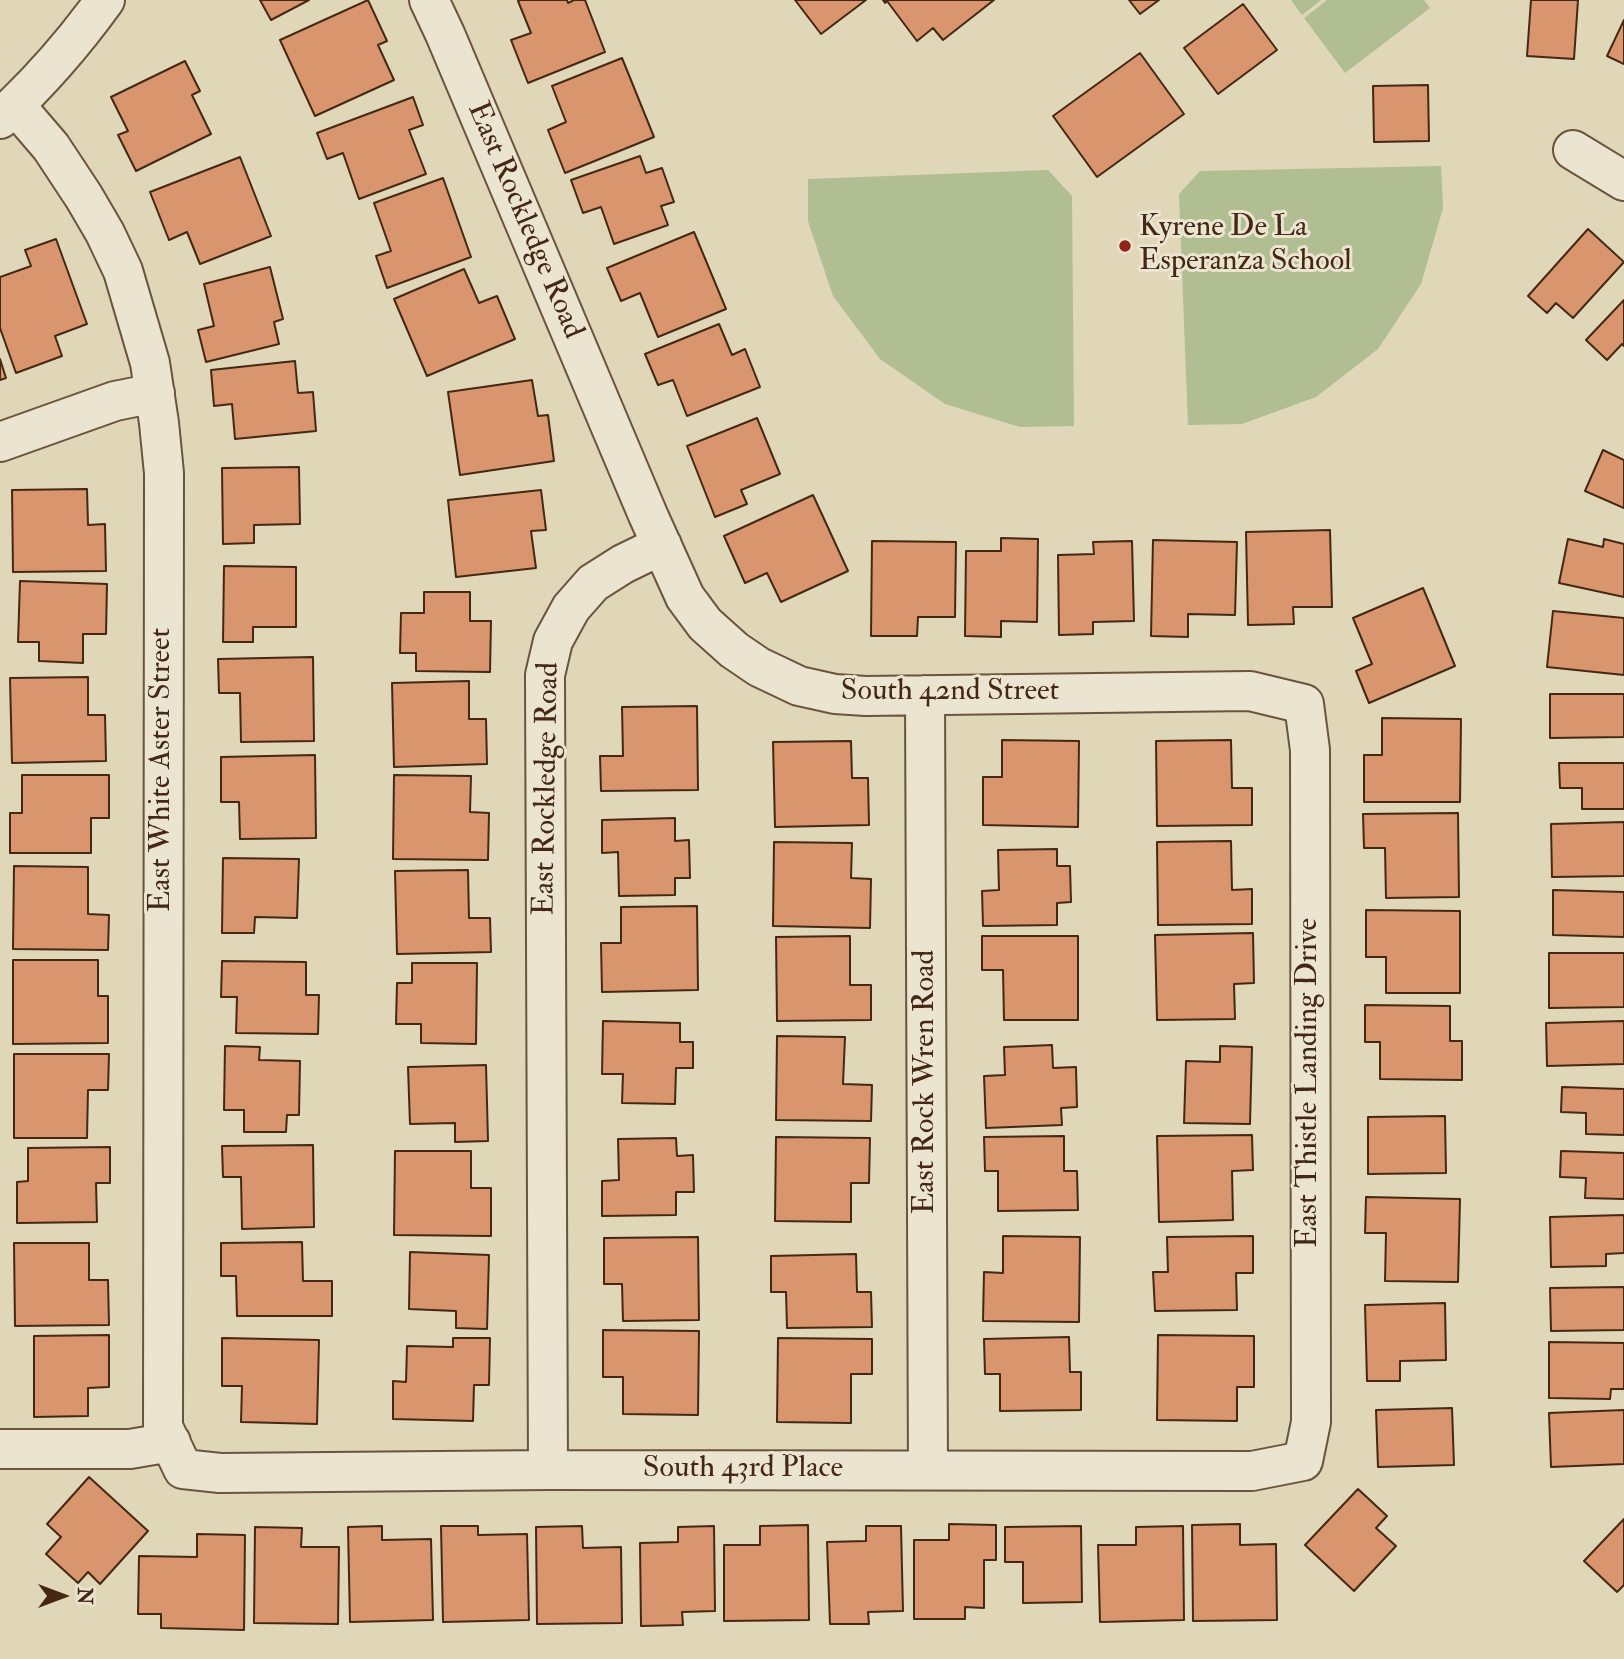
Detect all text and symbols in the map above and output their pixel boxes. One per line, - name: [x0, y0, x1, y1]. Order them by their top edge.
- street label: East Rockledge Road: [458, 97, 590, 345]
- place label: Kyrene De La Esperanza School: [1139, 211, 1352, 282]
- marker: Kyrene De La Esperanza School: [1117, 238, 1133, 254]
- street label: East White Aster Street: [145, 628, 181, 912]
- street label: East Rockledge Road: [528, 662, 568, 916]
- street label: South 42nd Street: [841, 675, 1059, 711]
- street label: East Thistle Landing Drive: [1292, 918, 1328, 1248]
- street label: East Rock Wren Road: [909, 950, 945, 1214]
- street label: South 43rd Place: [643, 1452, 843, 1488]
- north arrow: [28, 1561, 98, 1631]
- text: N: [72, 1587, 96, 1605]

